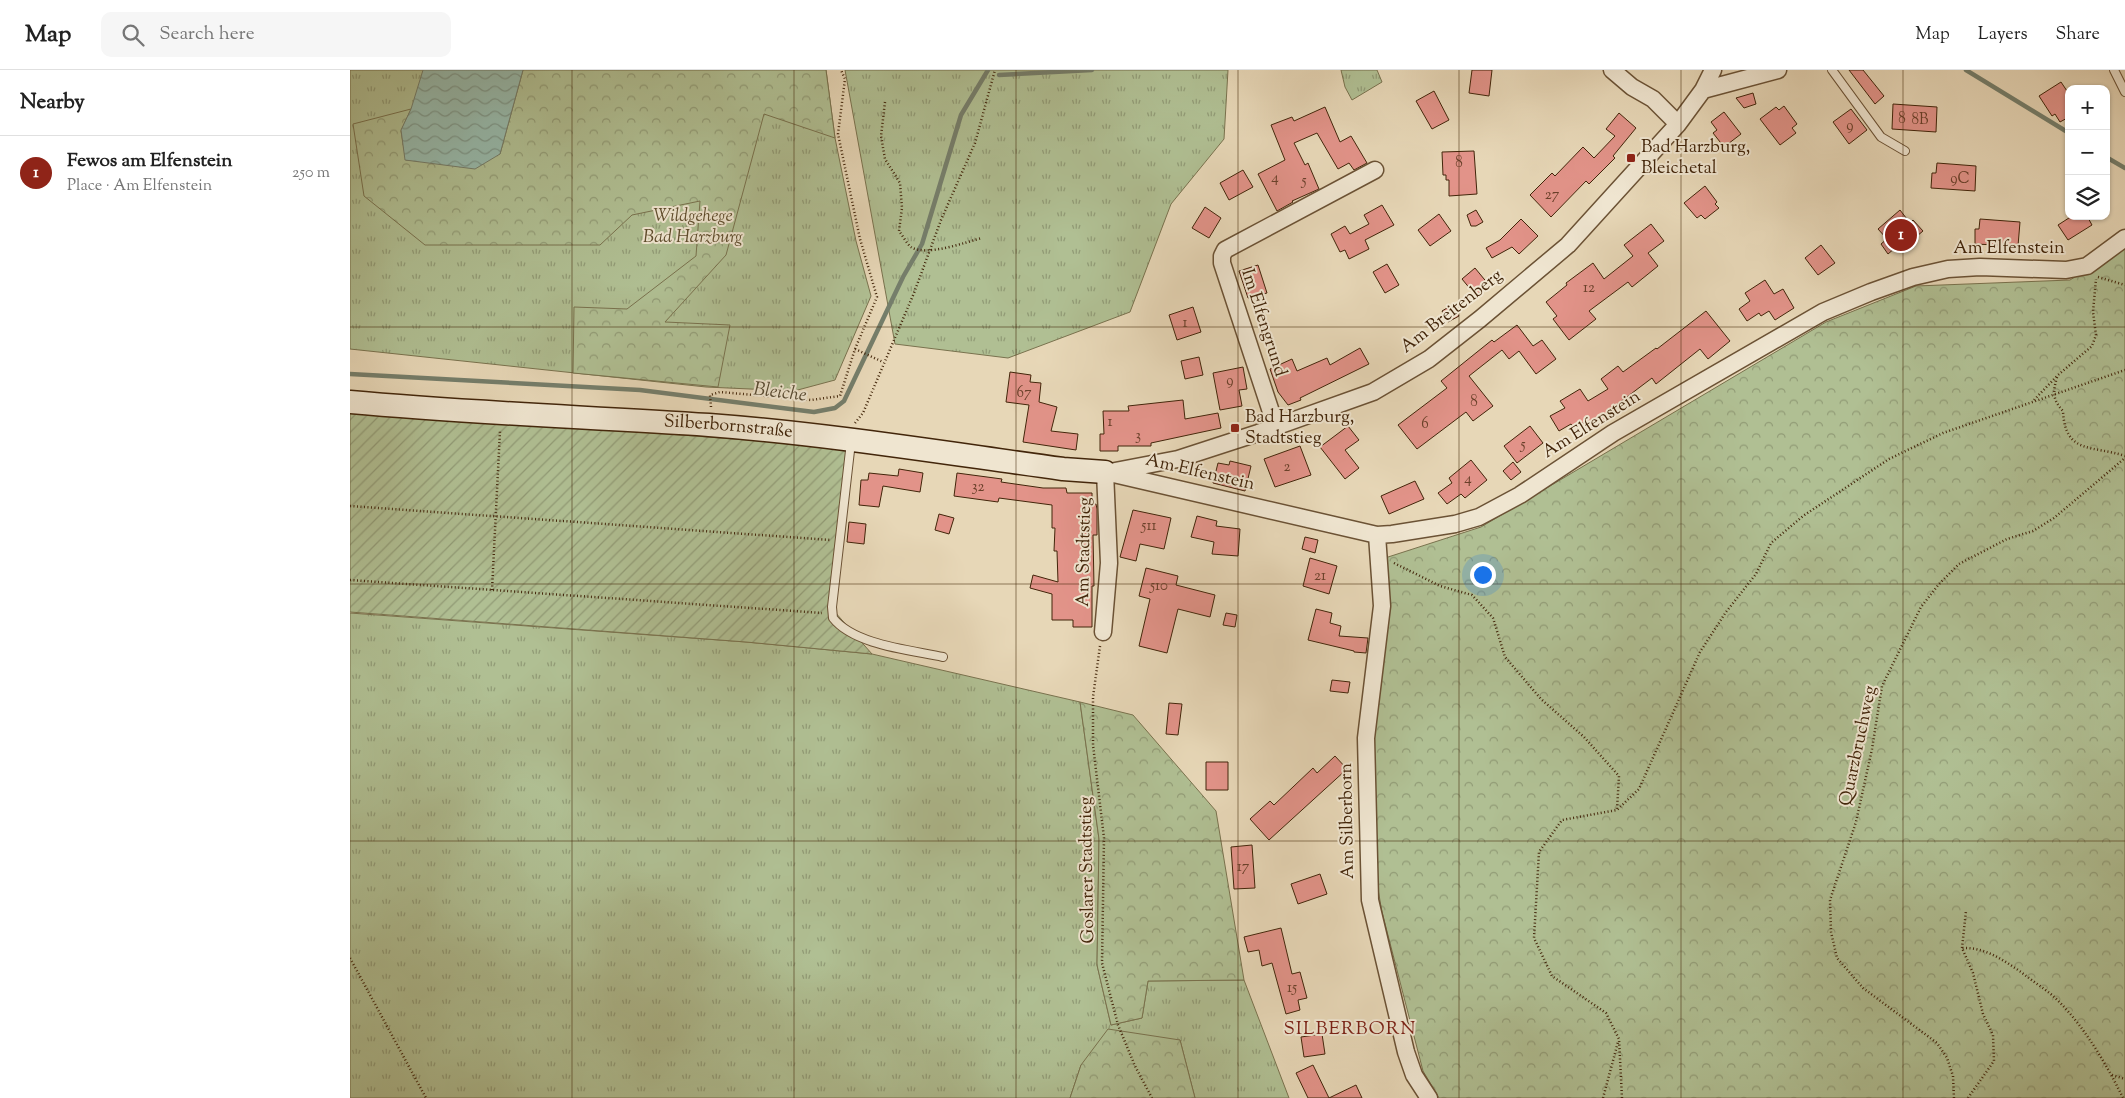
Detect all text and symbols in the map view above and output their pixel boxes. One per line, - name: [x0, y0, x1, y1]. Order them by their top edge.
- search box: [101, 12, 451, 57]
- text: Map: [25, 18, 71, 52]
- icon: search: [119, 21, 147, 49]
- text: Search here: [159, 21, 255, 48]
- text: Map: [1915, 22, 1950, 48]
- text: Layers: [1978, 22, 2028, 48]
- text: Share: [2056, 22, 2100, 48]
- map controls: [2065, 85, 2110, 220]
- button: +: [2065, 85, 2110, 130]
- text: Nearby: [20, 88, 85, 118]
- house number: 8: [1898, 109, 1906, 130]
- house number: 8B: [1912, 110, 1929, 131]
- house number: 9: [1846, 116, 1854, 137]
- button: −: [2065, 130, 2110, 175]
- place label: Bad Harzburg, Bleichetal: [1641, 135, 1750, 182]
- text: Fewos am Elfenstein: [67, 148, 232, 175]
- marker: Bad Harzburg, Bleichetal: [1625, 152, 1637, 164]
- house number: 8: [1455, 153, 1463, 174]
- text: 1: [33, 162, 39, 185]
- text: 250 m: [292, 162, 330, 185]
- house number: 4: [1271, 168, 1279, 189]
- house number: 9C: [1950, 169, 1970, 190]
- house number: 5: [1300, 171, 1307, 192]
- text: Place · Am Elfenstein: [67, 175, 212, 198]
- button: layers: [2065, 175, 2110, 220]
- house number: 27: [1545, 185, 1560, 206]
- park label: Wildgehege Bad Harzburg: [643, 204, 743, 251]
- pin: 1: [1885, 216, 1917, 254]
- street label: Am Elfenstein: [1953, 236, 2065, 262]
- street label: Am Breitenberg: [1395, 264, 1509, 360]
- street label: Im Elfengrund: [1233, 266, 1293, 380]
- house number: 12: [1583, 278, 1595, 299]
- house number: 1: [1182, 313, 1188, 334]
- house number: 9: [1226, 371, 1234, 392]
- water label: Bleiche: [752, 376, 808, 410]
- house number: 67: [1017, 383, 1032, 404]
- street label: Am Elfenstein: [1538, 384, 1646, 466]
- house number: 8: [1470, 392, 1478, 413]
- place label: Bad Harzburg, Stadtstieg: [1245, 405, 1354, 452]
- street label: Silberbornstraße: [663, 409, 794, 446]
- house number: 1: [1107, 412, 1113, 433]
- house number: 6: [1421, 414, 1429, 435]
- marker: Bad Harzburg, Stadtstieg: [1229, 422, 1241, 434]
- house number: 3: [1135, 426, 1141, 447]
- house number: 5: [1519, 435, 1526, 456]
- street label: Am Elfenstein: [1143, 448, 1258, 498]
- house number: 2: [1283, 457, 1291, 478]
- house number: 4: [1464, 469, 1472, 490]
- house number: 32: [971, 477, 985, 498]
- street label: Am Stadtstieg: [1071, 497, 1099, 607]
- house number: 511: [1140, 516, 1157, 537]
- your location: [1470, 562, 1496, 588]
- house number: 21: [1314, 566, 1326, 587]
- house number: 510: [1149, 576, 1168, 597]
- street label: Quarzbruchweg: [1834, 683, 1884, 809]
- street label: Am Silberborn: [1334, 762, 1362, 879]
- street label: Goslarer Stadtstieg: [1074, 796, 1102, 944]
- house number: 17: [1237, 857, 1250, 878]
- house number: 15: [1287, 978, 1297, 999]
- district label: SILBERBORN: [1283, 1016, 1417, 1043]

